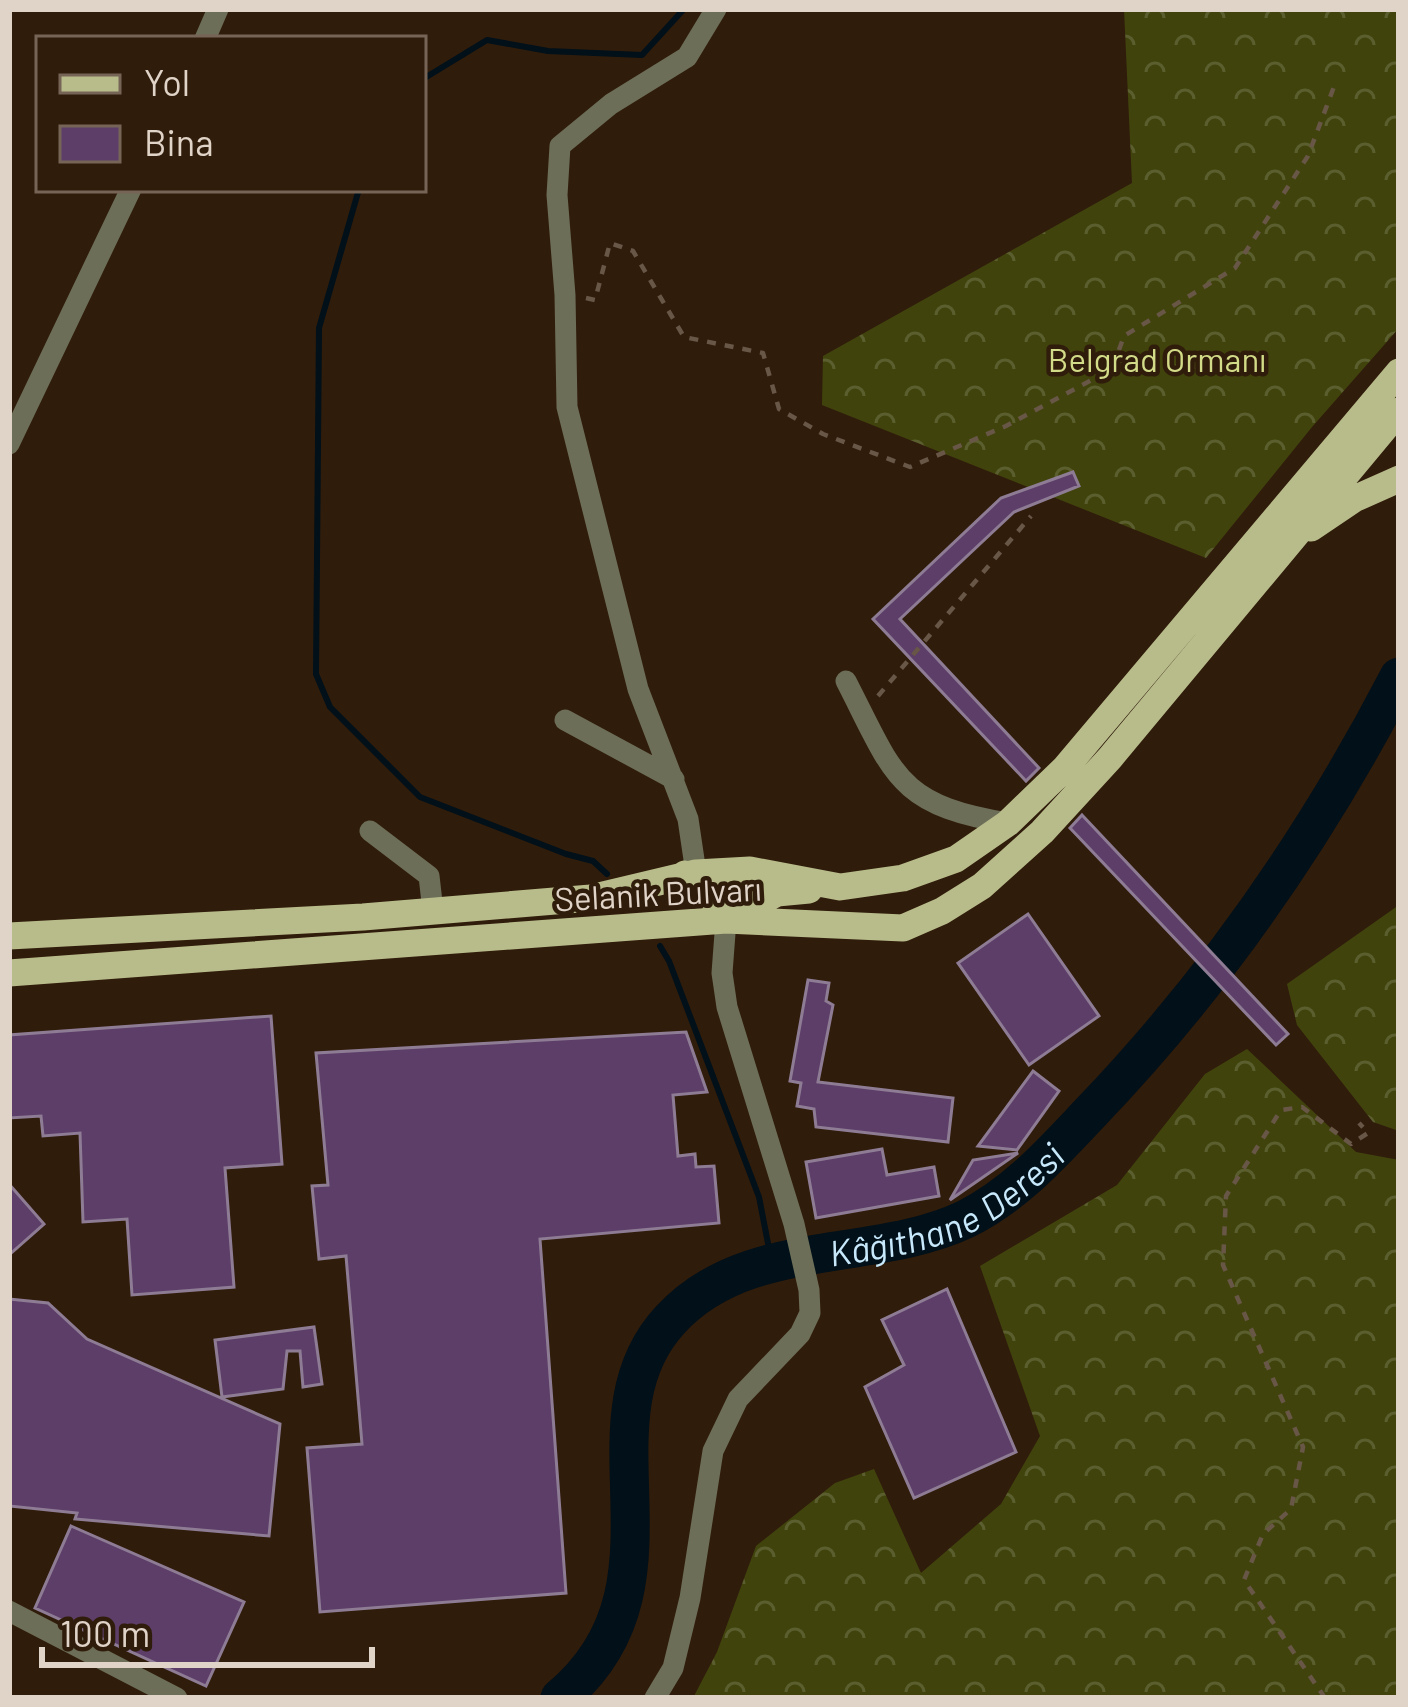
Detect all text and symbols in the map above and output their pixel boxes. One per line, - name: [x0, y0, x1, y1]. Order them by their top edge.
- legend: [36, 36, 426, 192]
- text: Yol: [144, 60, 190, 103]
- text: Bina: [144, 120, 214, 163]
- park label: Belgrad Ormanı: [1048, 339, 1266, 379]
- street label: Selanik Bulvarı: [553, 868, 763, 918]
- water label: Kâğıthane Deresi: [826, 1133, 1072, 1273]
- scale bar: [42, 1593, 372, 1667]
- text: 100 m: [60, 1611, 150, 1654]

